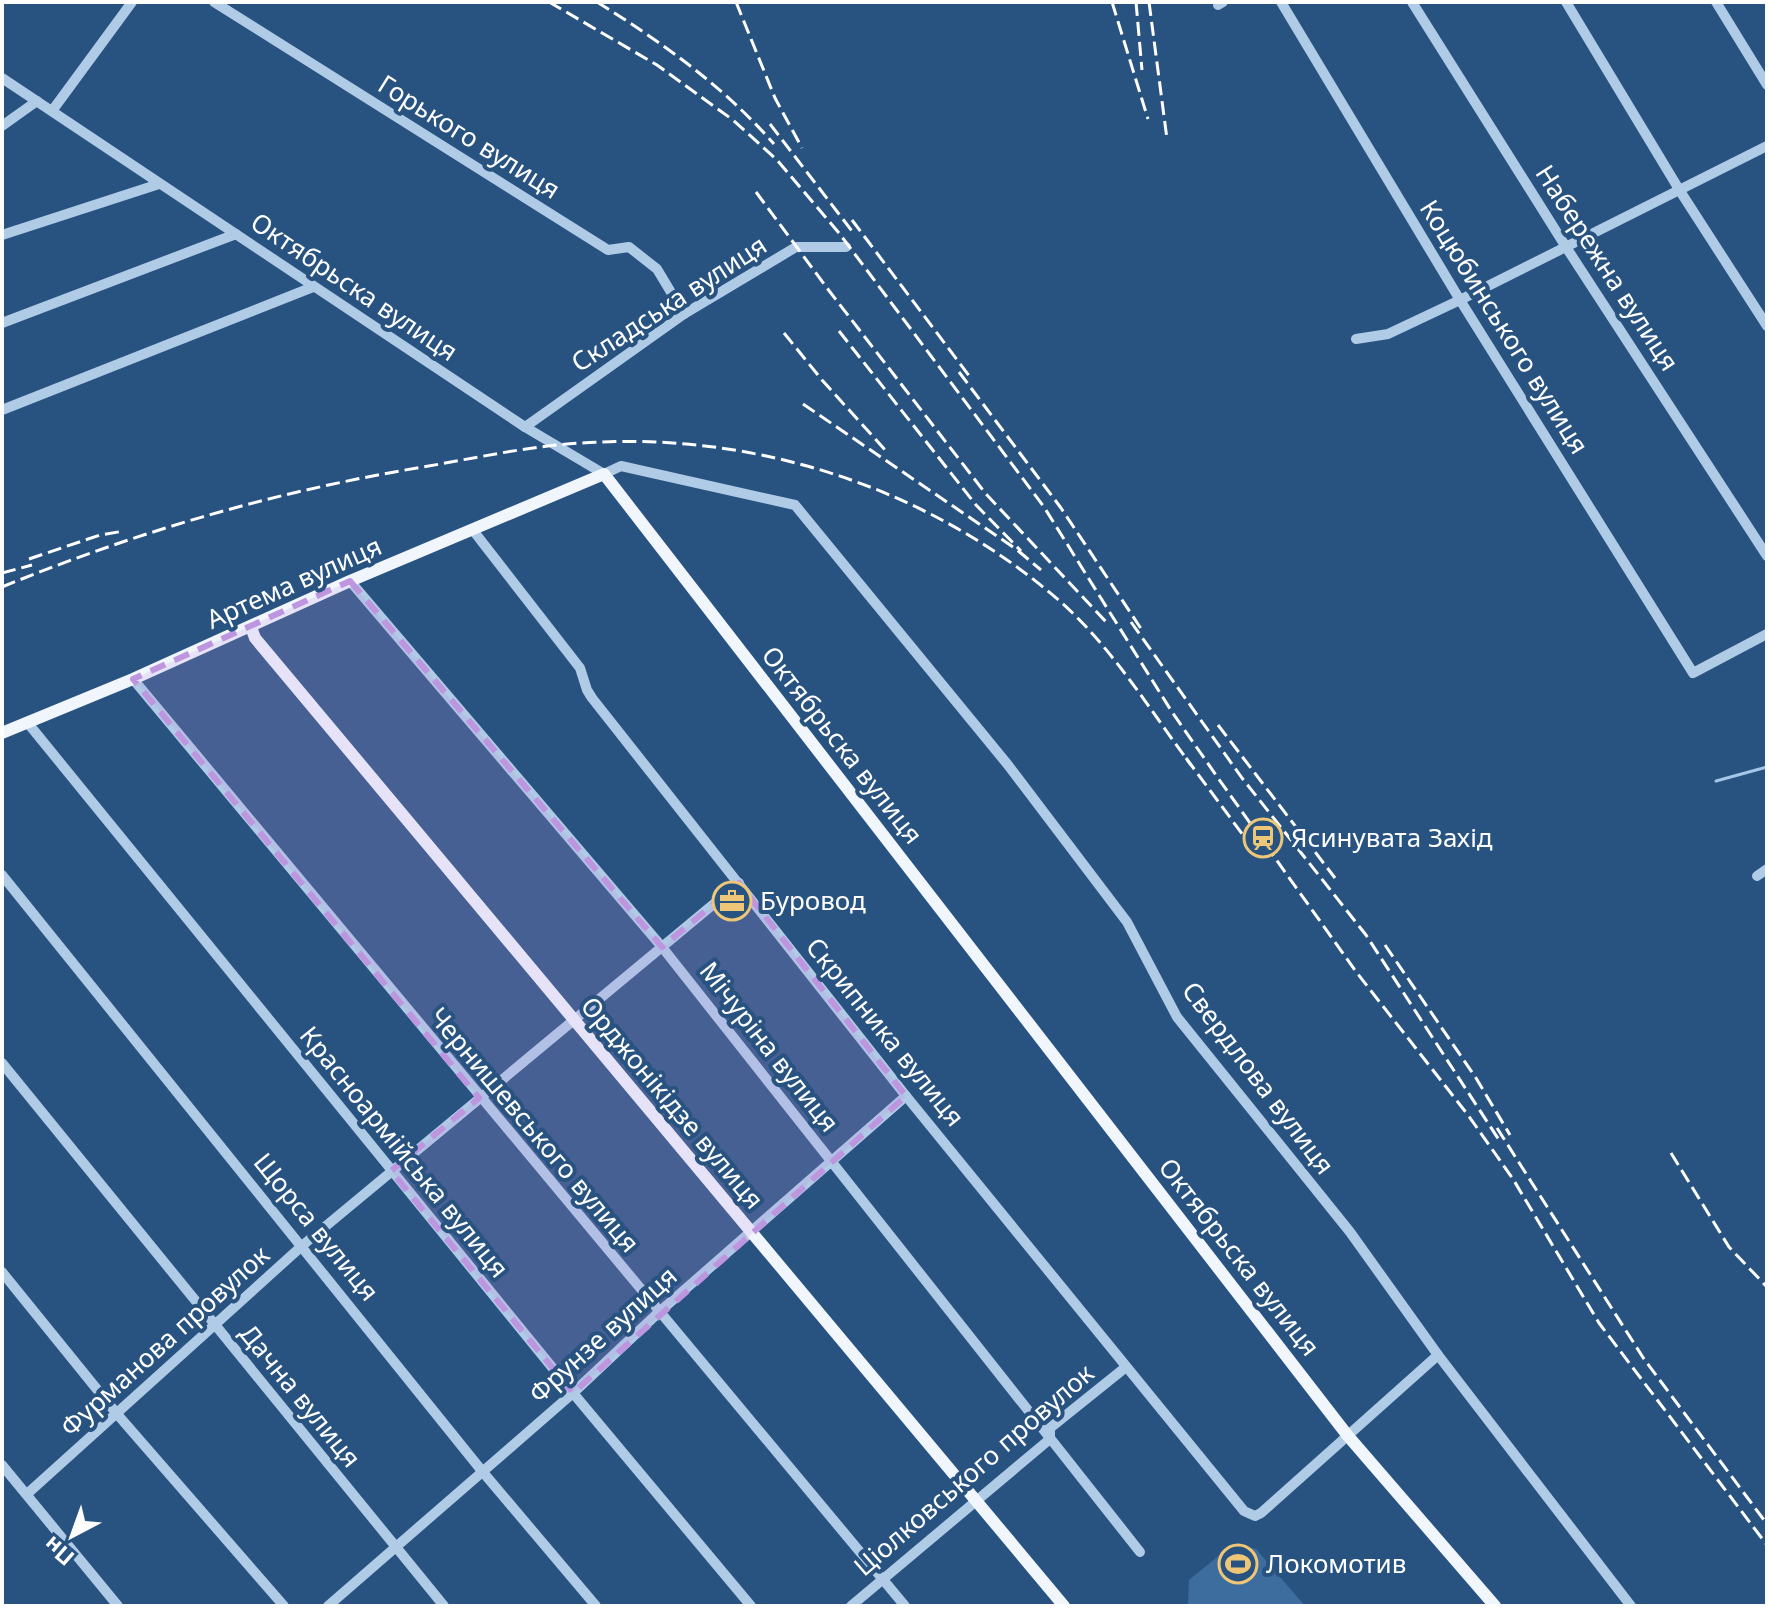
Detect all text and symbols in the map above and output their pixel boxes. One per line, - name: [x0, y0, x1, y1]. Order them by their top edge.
- street label: Горького вулиця: [372, 66, 567, 207]
- street label: Набережна вулиця: [1528, 158, 1688, 377]
- street label: Коцюбинського вулиця: [1412, 193, 1598, 460]
- street label: Октябрьска вулиця: [244, 204, 465, 369]
- street label: Складська вулиця: [564, 226, 773, 380]
- street label: Артема вулиця: [200, 527, 387, 637]
- street label: Октябрьска вулиця: [754, 638, 932, 851]
- station icon: Ясинувата Захід: [1242, 817, 1284, 859]
- place label: Ясинувата Захід: [1291, 819, 1493, 855]
- office icon: Буровод: [711, 880, 753, 922]
- place label: Буровод: [760, 882, 866, 918]
- street label: Скрипника вулиця: [798, 929, 973, 1133]
- street label: Мічуріна вулиця: [692, 954, 848, 1139]
- street label: Свердлова вулиця: [1174, 974, 1343, 1181]
- street label: Орджонікідзе вулиця: [573, 988, 772, 1216]
- street label: Чернишевського вулиця: [421, 999, 648, 1260]
- street label: Красноармійська вулиця: [292, 1018, 518, 1285]
- street label: Щорса вулиця: [246, 1145, 388, 1308]
- street label: Октябрьска вулиця: [1151, 1150, 1329, 1363]
- street label: Фурманова провулок: [52, 1236, 277, 1444]
- street label: Фрунзе вулиця: [520, 1258, 684, 1411]
- street label: Дачна вулиця: [232, 1316, 370, 1475]
- street label: Ціолковського провулок: [846, 1355, 1101, 1584]
- north arrow: [32, 1496, 112, 1576]
- text: Пн: [37, 1530, 80, 1573]
- sports icon: Локомотив: [1217, 1543, 1259, 1585]
- place label: Локомотив: [1266, 1545, 1406, 1581]

